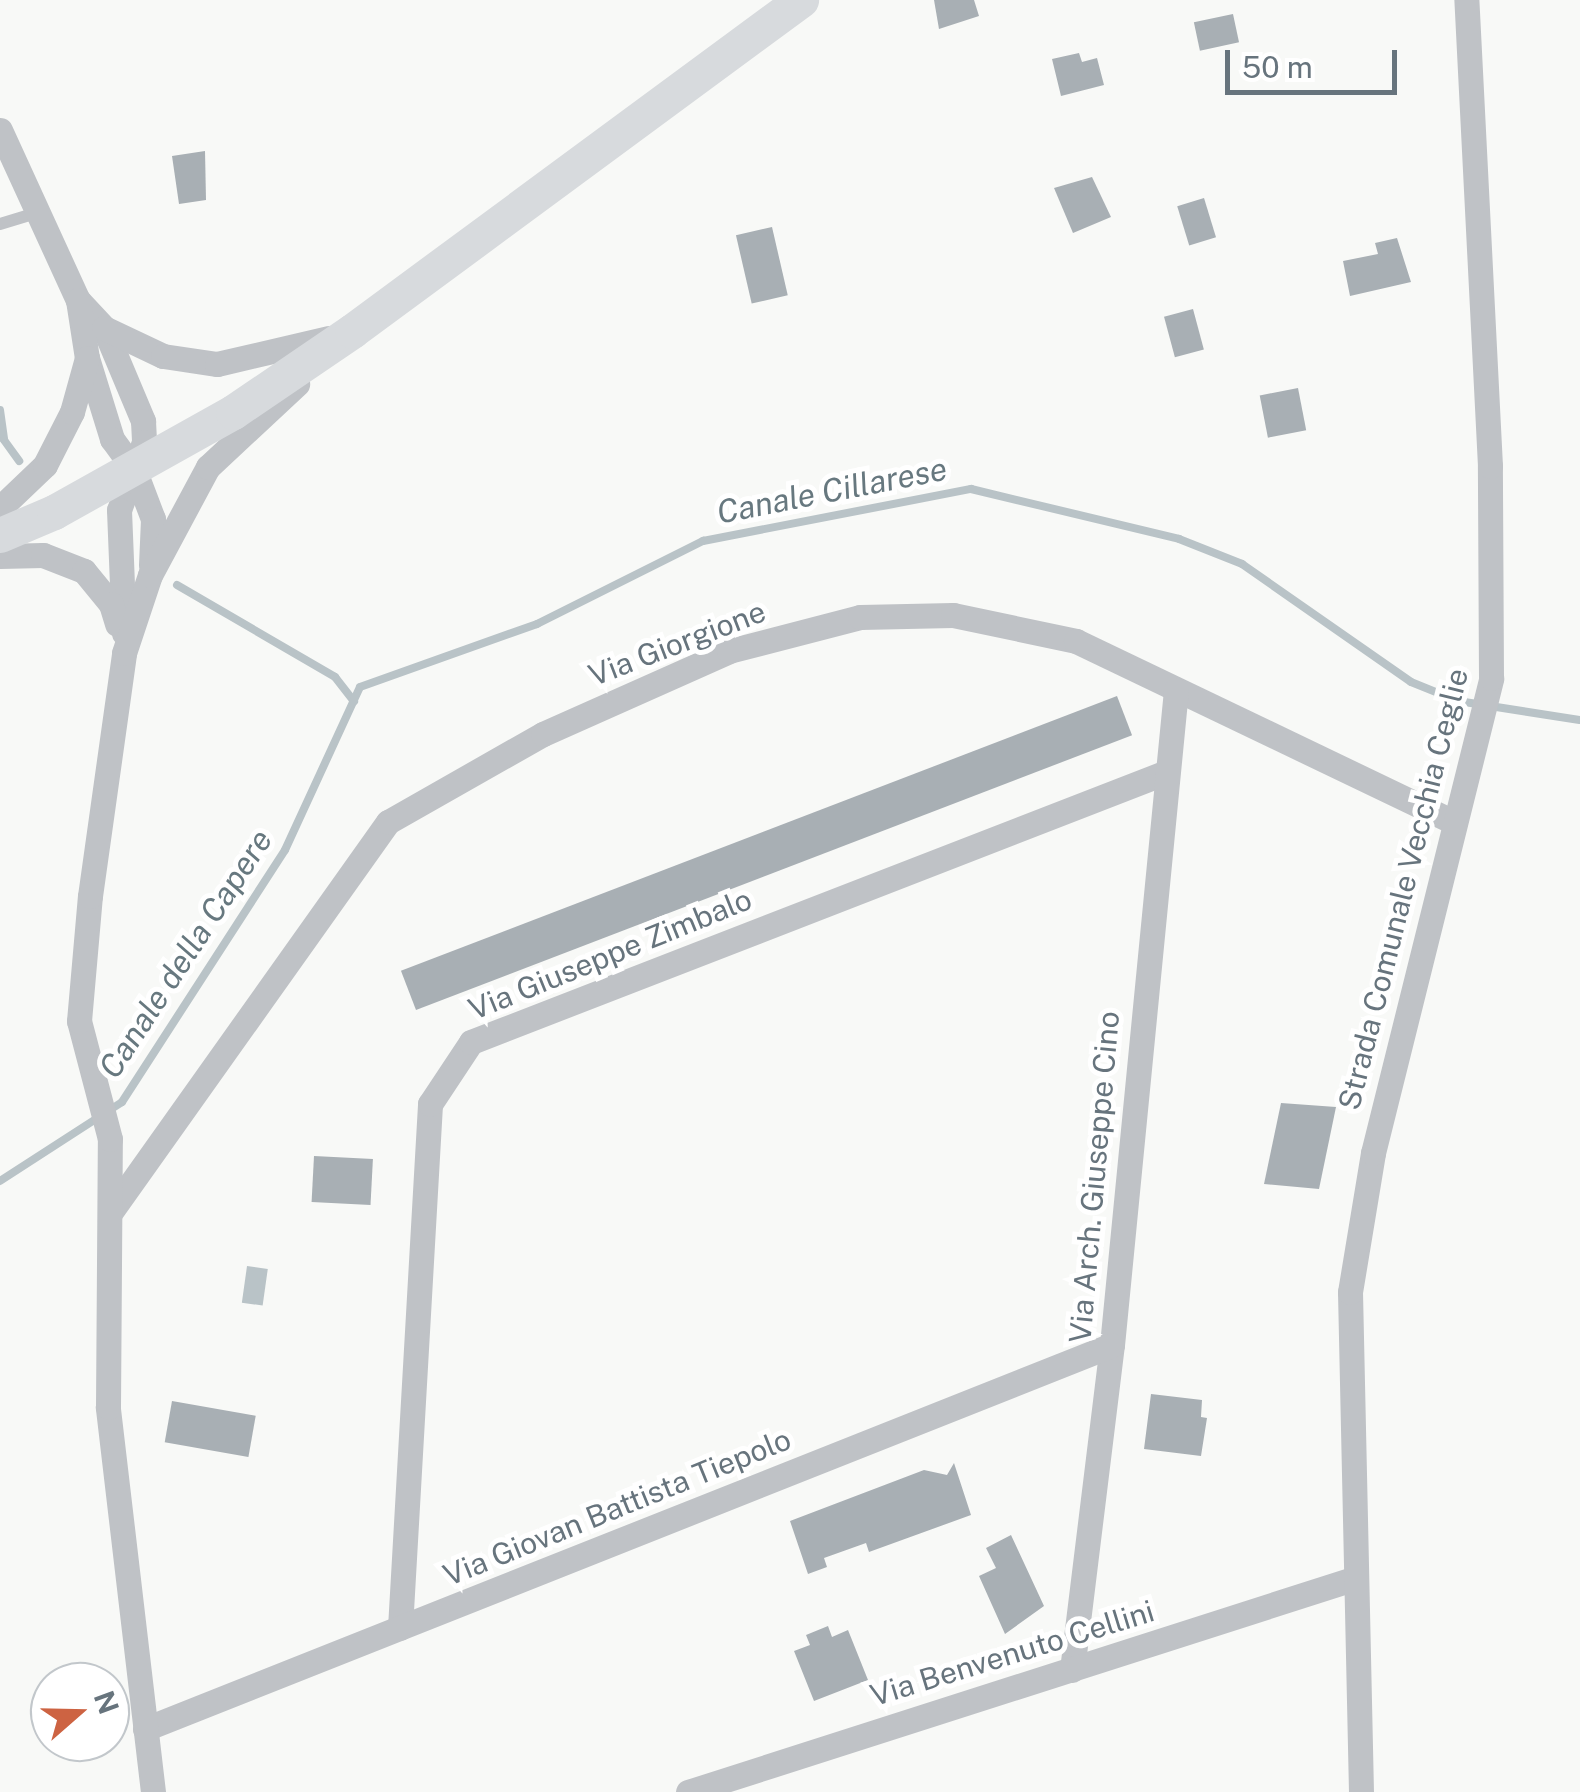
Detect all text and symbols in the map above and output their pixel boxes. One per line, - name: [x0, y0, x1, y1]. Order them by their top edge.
- scale bar: [1230, 30, 1402, 92]
- text: 50 m: [1242, 49, 1313, 85]
- water label: Canale Cillarese: [714, 450, 950, 532]
- street label: Via Giorgione: [584, 593, 770, 693]
- street label: Strada Comunale Vecchia Ceglie: [1331, 664, 1475, 1114]
- water label: Canale della Capere: [91, 822, 281, 1086]
- street label: Via Giuseppe Zimbalo: [463, 881, 757, 1027]
- street label: Via Arch. Giuseppe Cino: [1062, 1009, 1126, 1345]
- street label: Via Giovan Battista Tiepolo: [438, 1421, 796, 1593]
- street label: Via Benvenuto Cellini: [866, 1593, 1158, 1713]
- north arrow: [30, 1662, 130, 1762]
- text: N: [88, 1686, 126, 1718]

